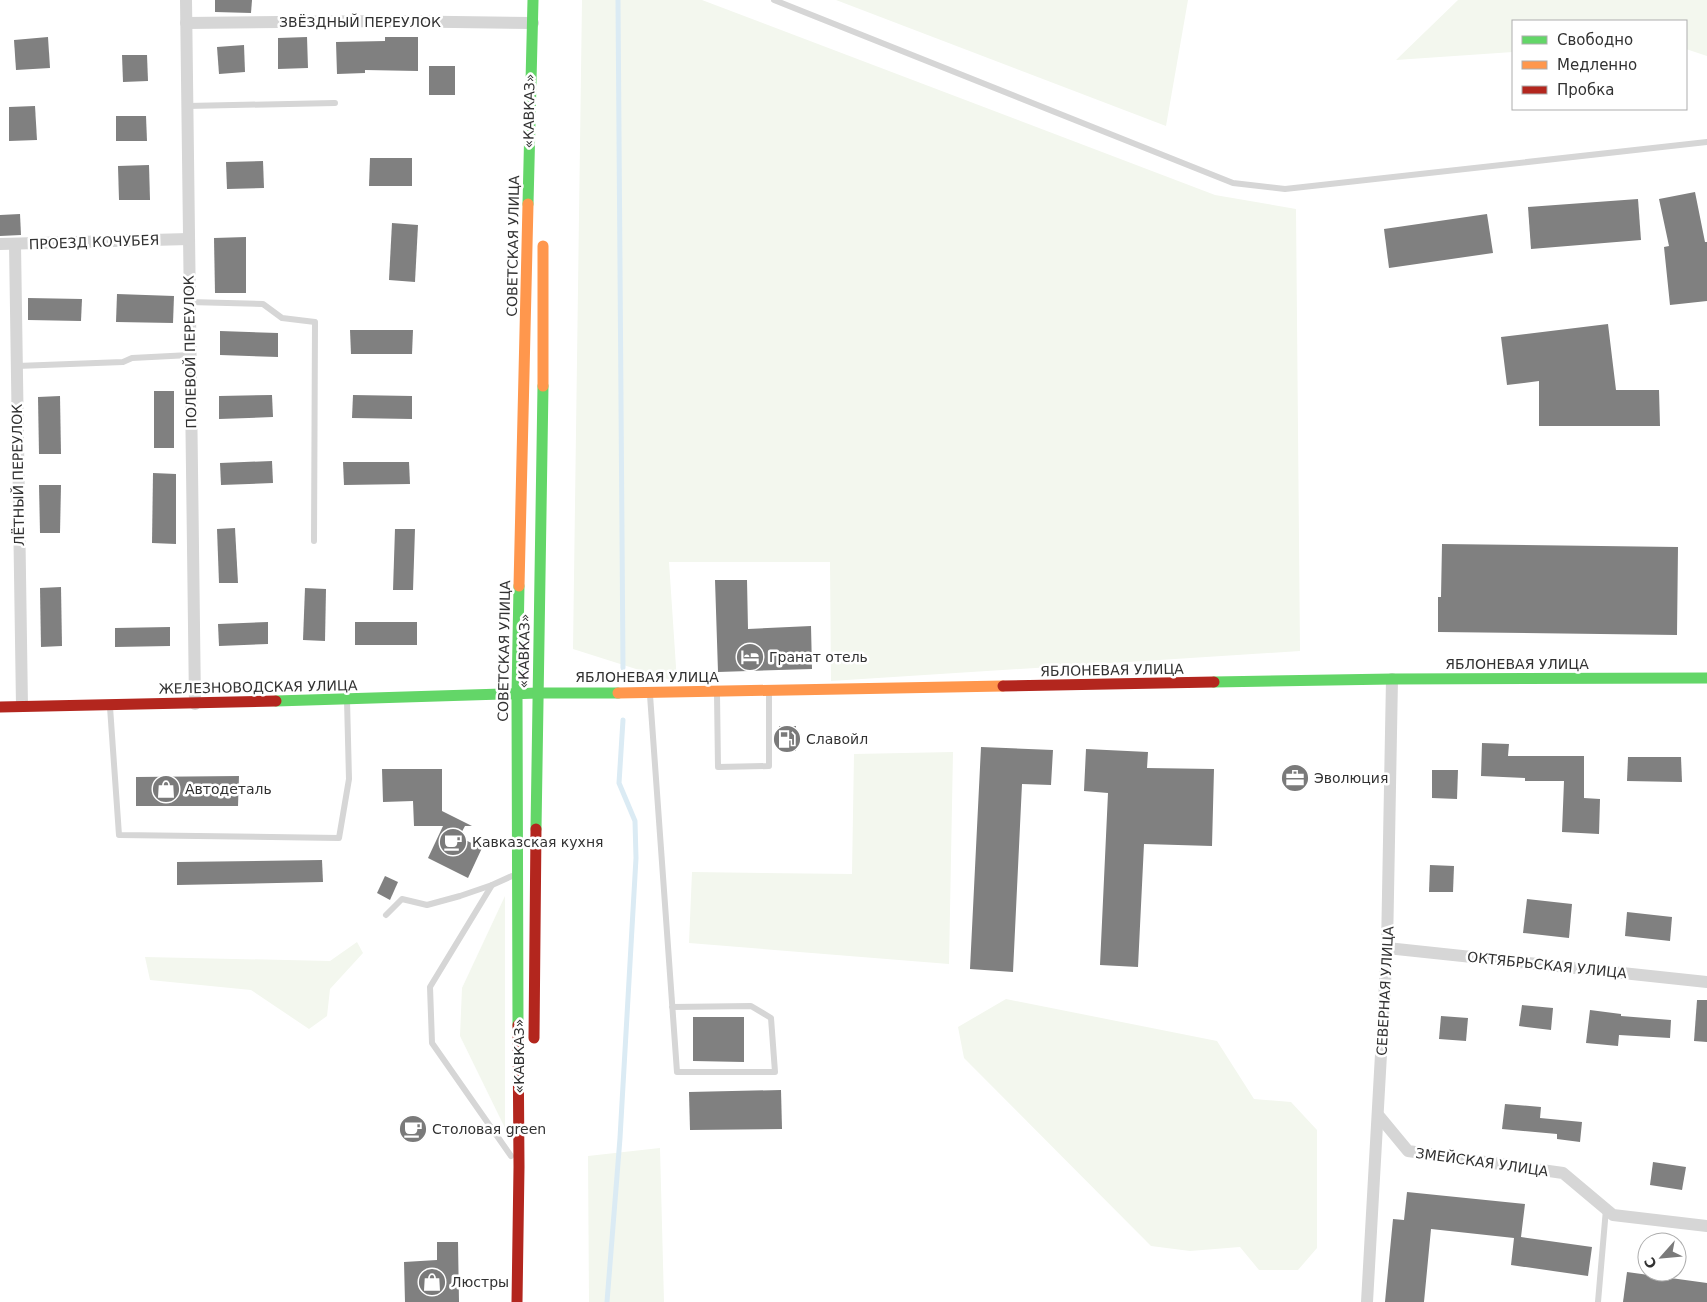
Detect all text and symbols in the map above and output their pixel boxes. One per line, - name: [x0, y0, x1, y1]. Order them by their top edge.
- street label: ЗВЁЗДНЫЙ ПЕРЕУЛОК: [279, 13, 441, 30]
- legend: [1512, 20, 1687, 110]
- text: Свободно: [1557, 31, 1633, 49]
- text: Медленно: [1557, 56, 1637, 74]
- street label: «КАВКАЗ»: [520, 73, 538, 149]
- text: Пробка: [1557, 81, 1614, 99]
- street label: СОВЕТСКАЯ УЛИЦА: [504, 175, 522, 317]
- street label: ПРОЕЗД КОЧУБЕЯ: [29, 232, 159, 252]
- street label: ПОЛЕВОЙ ПЕРЕУЛОК: [180, 275, 199, 429]
- street label: ЛЁТНЫЙ ПЕРЕУЛОК: [8, 404, 27, 546]
- street label: СОВЕТСКАЯ УЛИЦА: [495, 580, 513, 722]
- street label: «КАВКАЗ»: [515, 613, 533, 689]
- hotel icon: Гранат отель: [735, 642, 765, 672]
- place label: Гранат отель: [769, 649, 868, 665]
- street label: ЯБЛОНЕВАЯ УЛИЦА: [1445, 656, 1589, 672]
- street label: ЯБЛОНЕВАЯ УЛИЦА: [1040, 661, 1184, 679]
- street label: ЯБЛОНЕВАЯ УЛИЦА: [575, 669, 719, 685]
- street label: ЖЕЛЕЗНОВОДСКАЯ УЛИЦА: [158, 677, 358, 697]
- fuel station icon: Славойл: [772, 724, 802, 754]
- place label: Славойл: [806, 731, 868, 747]
- office icon: Эволюция: [1280, 763, 1310, 793]
- place label: Эволюция: [1314, 770, 1388, 786]
- shop icon: Автодеталь: [151, 774, 181, 804]
- place label: Автодеталь: [185, 781, 272, 797]
- cafe icon: Кавказская кухня: [438, 827, 468, 857]
- place label: Кавказская кухня: [472, 834, 603, 850]
- street label: СЕВЕРНАЯ УЛИЦА: [1374, 925, 1396, 1056]
- street label: ОКТЯБРЬСКАЯ УЛИЦА: [1466, 949, 1628, 981]
- street label: «КАВКАЗ»: [511, 1019, 527, 1093]
- cafe icon: Столовая green: [398, 1114, 428, 1144]
- place label: Столовая green: [432, 1121, 546, 1137]
- street label: ЗМЕЙСКАЯ УЛИЦА: [1415, 1144, 1550, 1179]
- north arrow: [1637, 1232, 1687, 1282]
- text: С: [1641, 1255, 1660, 1271]
- shop icon: Люстры: [417, 1267, 447, 1297]
- place label: Люстры: [451, 1274, 509, 1290]

